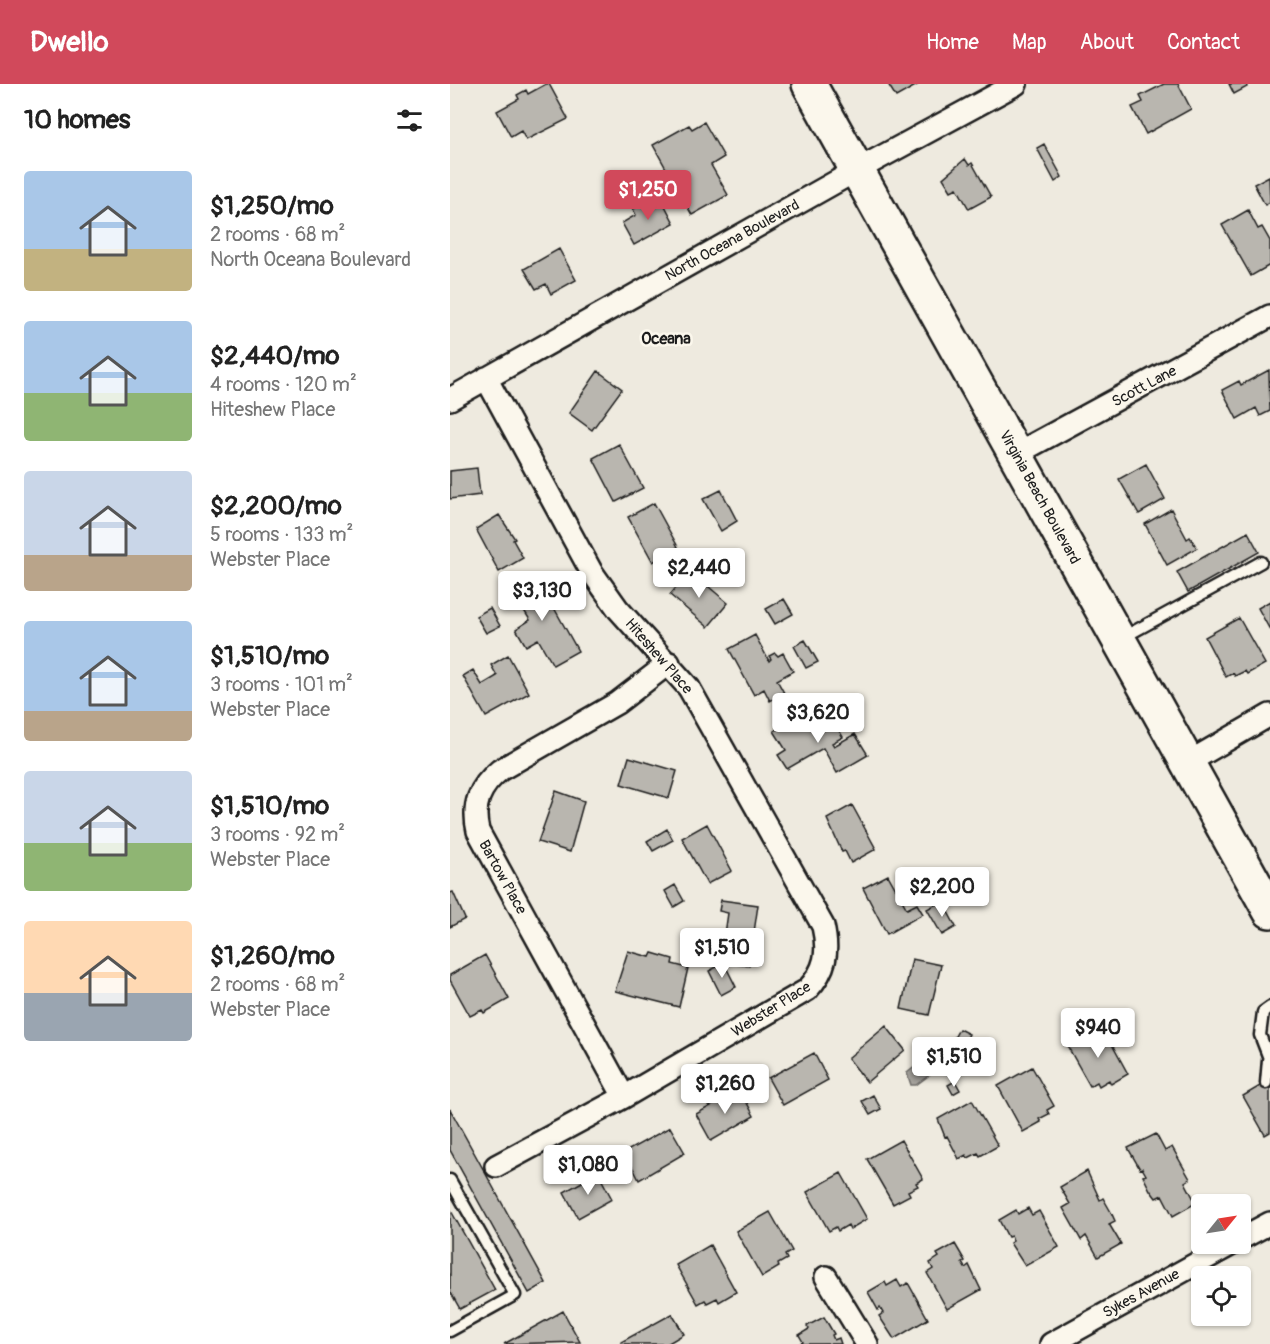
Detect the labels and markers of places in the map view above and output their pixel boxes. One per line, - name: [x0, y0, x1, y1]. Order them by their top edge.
- pin: $1,250: [599, 170, 697, 221]
- pin: $2,440: [650, 548, 748, 599]
- pin: $3,130: [493, 571, 591, 622]
- pin: $3,620: [769, 693, 867, 744]
- pin: $2,200: [893, 867, 991, 918]
- pin: $1,510: [673, 928, 771, 979]
- pin: $940: [1062, 1008, 1134, 1059]
- pin: $1,510: [905, 1037, 1003, 1088]
- pin: $1,260: [676, 1064, 774, 1115]
- pin: $1,080: [539, 1145, 637, 1196]

